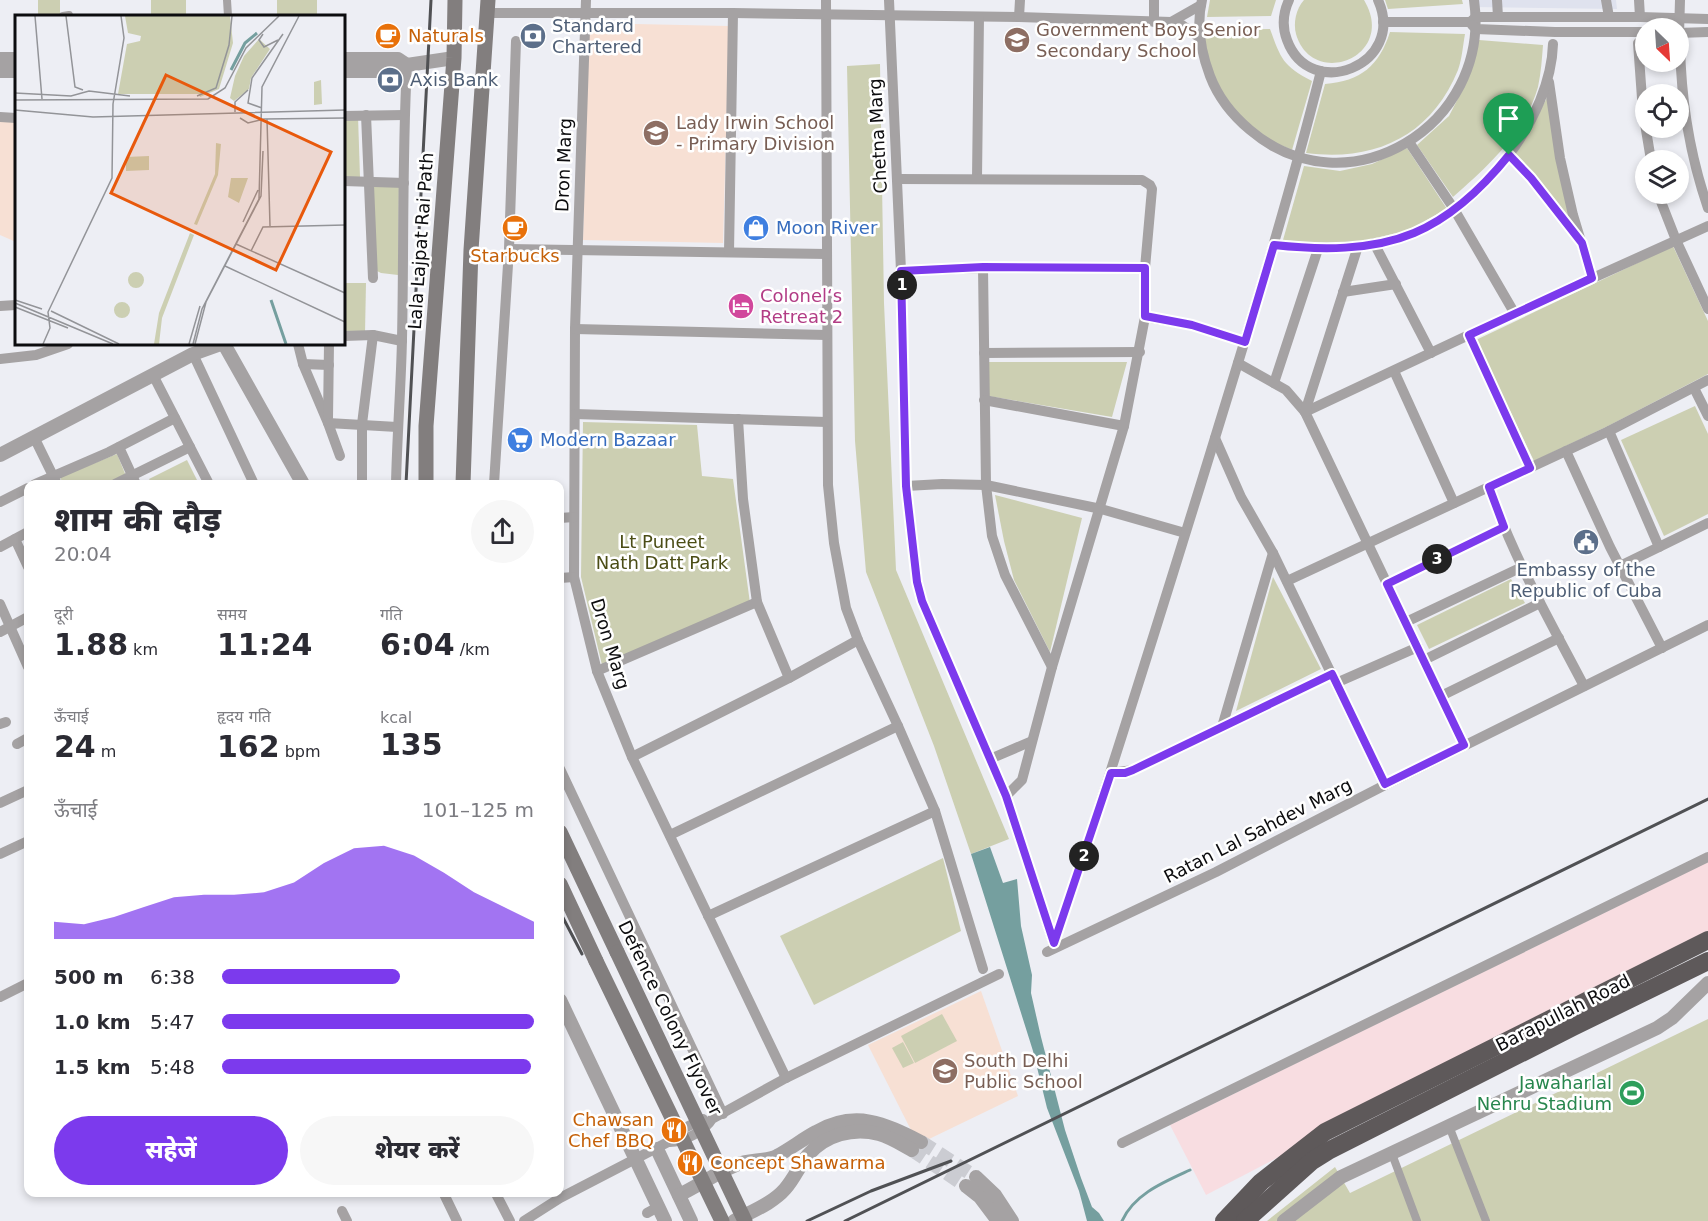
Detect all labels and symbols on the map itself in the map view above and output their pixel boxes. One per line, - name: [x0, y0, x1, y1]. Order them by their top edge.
- inset map: [15, 15, 345, 345]
- place label: Standard Chartered: [552, 15, 642, 57]
- north arrow: [1635, 18, 1689, 72]
- place label: Government Boys Senior Secondary School: [1036, 19, 1261, 61]
- cafe icon: Naturals: [373, 21, 403, 51]
- bank icon: Standard Chartered: [518, 21, 548, 51]
- place label: Naturals: [408, 25, 484, 46]
- school or university icon: Government Boys Senior Secondary School: [1002, 25, 1032, 55]
- bank icon: Axis Bank: [375, 65, 405, 95]
- place label: Axis Bank: [410, 69, 499, 90]
- street label: Chetna Marg: [864, 78, 891, 194]
- pin: [1483, 93, 1534, 155]
- place label: Lady Irwin School - Primary Division: [676, 112, 835, 154]
- street label: Dron Marg: [551, 118, 576, 212]
- school or university icon: Lady Irwin School - Primary Division: [641, 118, 671, 148]
- street label: Lala Lajpat Rai Path: [404, 152, 437, 330]
- cafe icon: Starbucks: [500, 213, 530, 243]
- shop icon: Moon River: [741, 213, 771, 243]
- place label: Moon River: [776, 217, 878, 238]
- place label: Starbucks: [470, 245, 560, 266]
- pin: 1: [887, 270, 917, 300]
- place label: Colonel‘s Retreat 2: [760, 285, 843, 327]
- hotel icon: Colonel‘s Retreat 2: [726, 291, 756, 321]
- supermarket icon: Modern Bazaar: [505, 425, 535, 455]
- place label: Modern Bazaar: [540, 429, 676, 450]
- public building icon: Embassy of the Republic of Cuba: [1571, 527, 1601, 557]
- park label: Lt Puneet Nath Datt Park: [596, 531, 729, 573]
- pin: 3: [1422, 544, 1452, 574]
- place label: Embassy of the Republic of Cuba: [1510, 559, 1662, 601]
- street label: Dron Marg: [587, 596, 634, 692]
- street label: Ratan Lal Sahdev Marg: [1160, 774, 1355, 887]
- pin: 2: [1069, 841, 1099, 871]
- street label: Defence Colony Flyover: [614, 917, 727, 1119]
- street label: Barapullah Road: [1492, 970, 1633, 1056]
- place label: South Delhi Public School: [964, 1050, 1083, 1092]
- school or university icon: South Delhi Public School: [930, 1056, 960, 1086]
- place label: Jawaharlal Nehru Stadium: [1477, 1072, 1612, 1114]
- sports icon: Jawaharlal Nehru Stadium: [1617, 1078, 1647, 1108]
- place label: Chawsan Chef BBQ: [568, 1109, 654, 1151]
- restaurant icon: Chawsan Chef BBQ: [659, 1115, 689, 1145]
- restaurant icon: Concept Shawarma: [675, 1148, 705, 1178]
- place label: Concept Shawarma: [710, 1152, 885, 1173]

